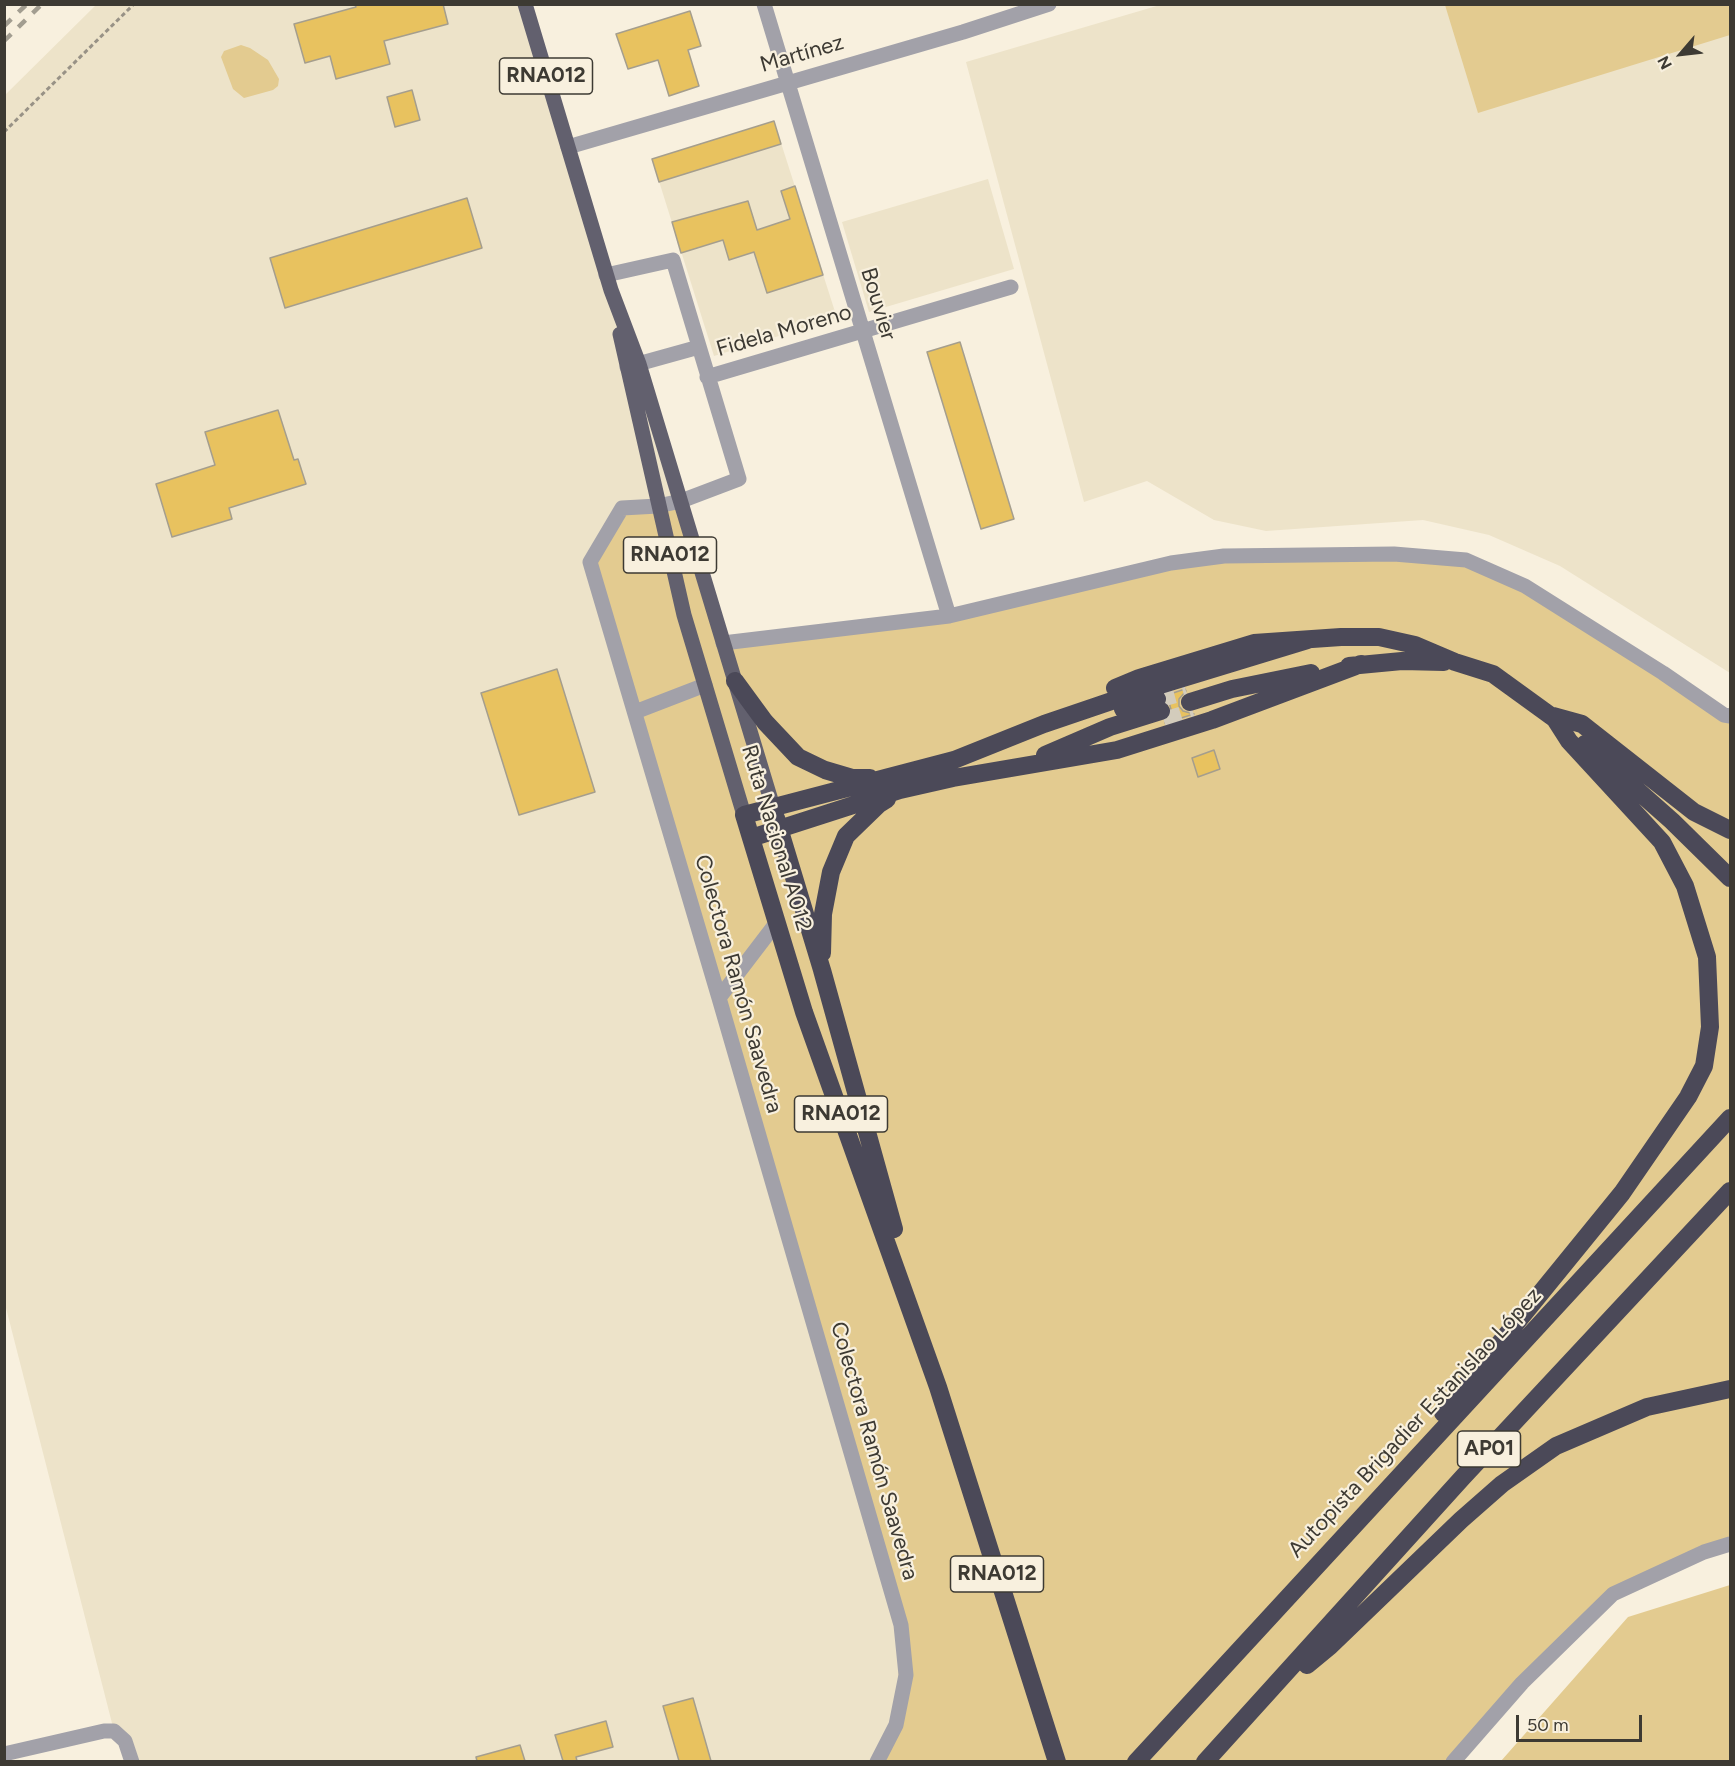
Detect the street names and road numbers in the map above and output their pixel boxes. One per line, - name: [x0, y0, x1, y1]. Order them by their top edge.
- street label: Martínez: [757, 29, 847, 79]
- road number: RNA012: [500, 58, 592, 94]
- street label: Bouvier: [854, 265, 902, 343]
- street label: Fidela Moreno: [713, 299, 855, 363]
- road number: RNA012: [624, 537, 716, 573]
- street label: Ruta Nacional A012: [735, 742, 817, 934]
- street label: Colectora Ramón Saavedra: [688, 852, 788, 1116]
- road number: RNA012: [794, 1096, 888, 1132]
- street label: Autopista Brigadier Estanislao López: [1283, 1283, 1547, 1563]
- street label: Colectora Ramón Saavedra: [824, 1319, 924, 1583]
- road number: AP01: [1458, 1431, 1520, 1467]
- road number: RNA012: [950, 1556, 1044, 1592]

